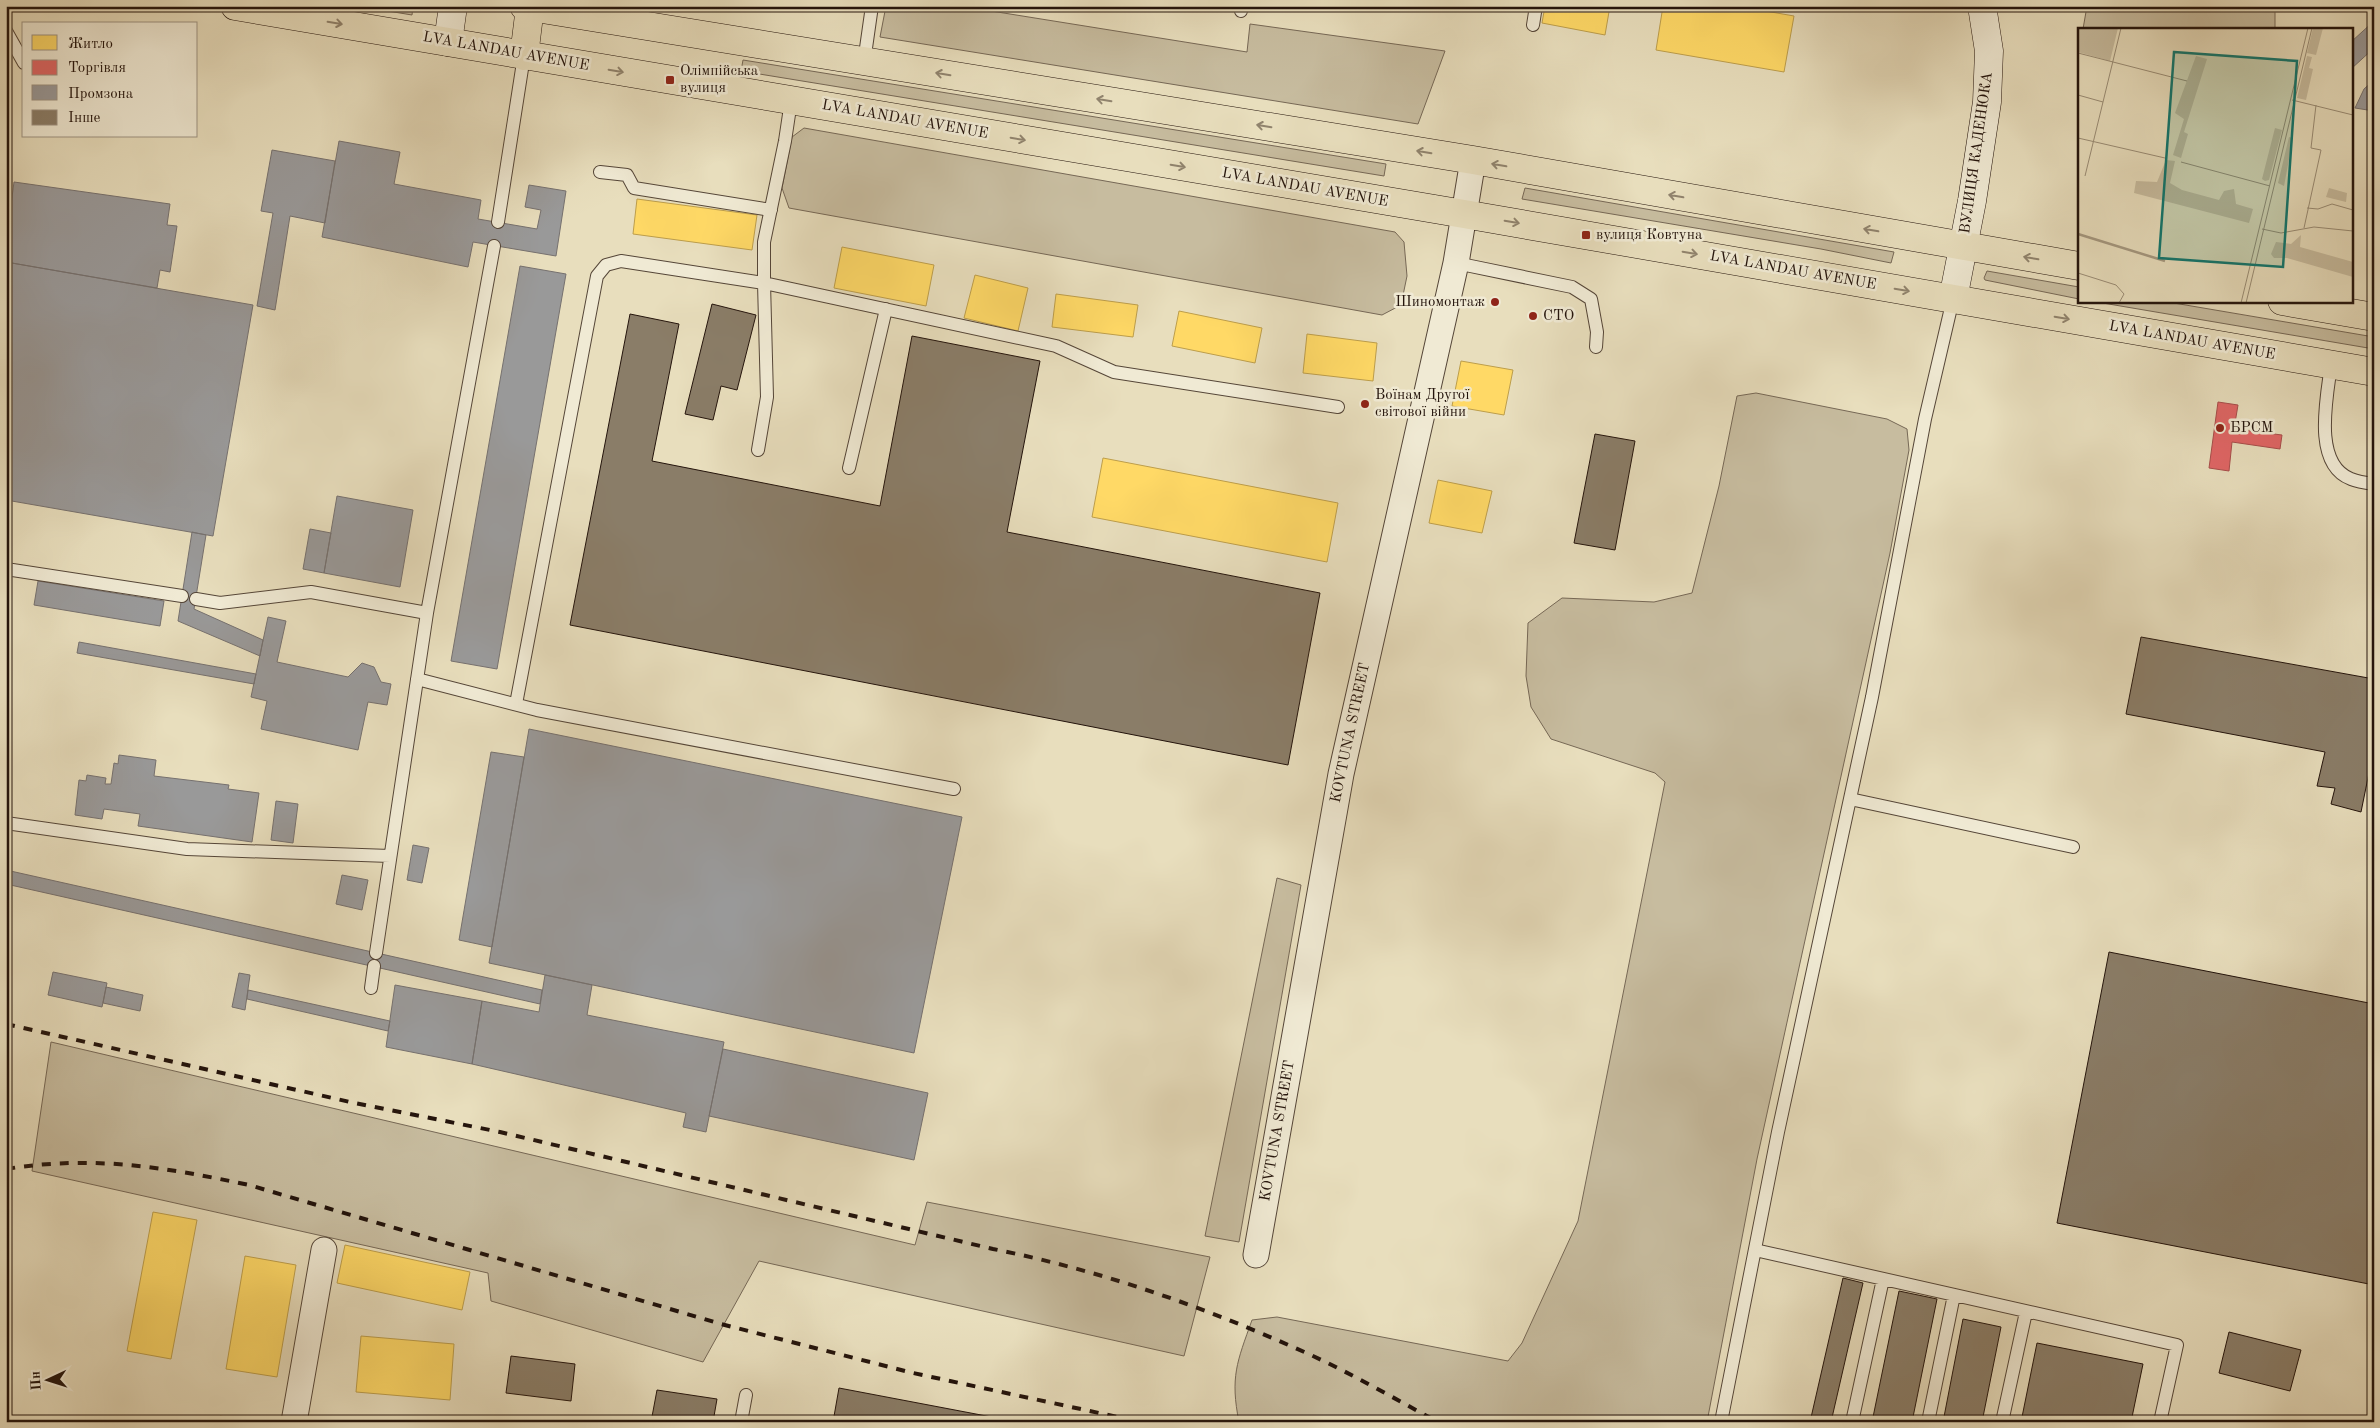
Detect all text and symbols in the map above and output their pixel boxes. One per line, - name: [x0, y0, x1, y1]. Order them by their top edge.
- one-way arrow: [327, 18, 343, 28]
- legend: [22, 22, 198, 138]
- inset map: [2078, 28, 2352, 302]
- street label: LVA LANDAU AVENUE: [422, 30, 590, 74]
- text: Житло: [68, 37, 113, 52]
- text: Торгівля: [68, 61, 126, 76]
- place label: Олімпійська вулиця: [680, 64, 759, 96]
- one-way arrow: [608, 66, 624, 76]
- one-way arrow: [936, 69, 952, 79]
- street label: ВУЛИЦЯ КАДЕНЮКА: [1958, 71, 1996, 235]
- marker: Олімпійська вулиця: [664, 74, 676, 86]
- text: Промзона: [68, 87, 134, 102]
- one-way arrow: [1096, 95, 1112, 105]
- street label: LVA LANDAU AVENUE: [821, 98, 989, 142]
- text: Інше: [68, 111, 101, 126]
- one-way arrow: [1256, 121, 1272, 131]
- one-way arrow: [1009, 135, 1025, 145]
- one-way arrow: [1417, 147, 1433, 157]
- one-way arrow: [1491, 159, 1507, 169]
- one-way arrow: [1170, 162, 1186, 172]
- street label: LVA LANDAU AVENUE: [1221, 166, 1389, 210]
- one-way arrow: [1669, 191, 1685, 201]
- one-way arrow: [1504, 218, 1520, 228]
- one-way arrow: [1863, 225, 1879, 235]
- place label: вулиця Ковтуна: [1596, 228, 1703, 243]
- marker: вулиця Ковтуна: [1580, 229, 1592, 241]
- one-way arrow: [1681, 249, 1697, 259]
- street label: LVA LANDAU AVENUE: [1709, 249, 1877, 293]
- one-way arrow: [2023, 253, 2039, 263]
- one-way arrow: [1893, 286, 1909, 295]
- place label: Шиномонтаж: [1395, 295, 1485, 310]
- marker: Шиномонтаж: [1489, 296, 1501, 308]
- place label: СТО: [1543, 309, 1574, 324]
- marker: СТО: [1527, 310, 1539, 322]
- one-way arrow: [2053, 314, 2069, 324]
- street label: LVA LANDAU AVENUE: [2108, 319, 2276, 363]
- place label: Воїнам Другої світової війни: [1375, 388, 1470, 420]
- marker: Воїнам Другої світової війни: [1359, 398, 1371, 410]
- place label: БРСМ: [2230, 421, 2273, 436]
- marker: БРСМ: [2214, 422, 2226, 434]
- street label: KOVTUNA STREET: [1329, 662, 1373, 804]
- street label: KOVTUNA STREET: [1258, 1059, 1298, 1203]
- north arrow: [22, 1356, 72, 1406]
- text: Пн: [28, 1371, 44, 1391]

